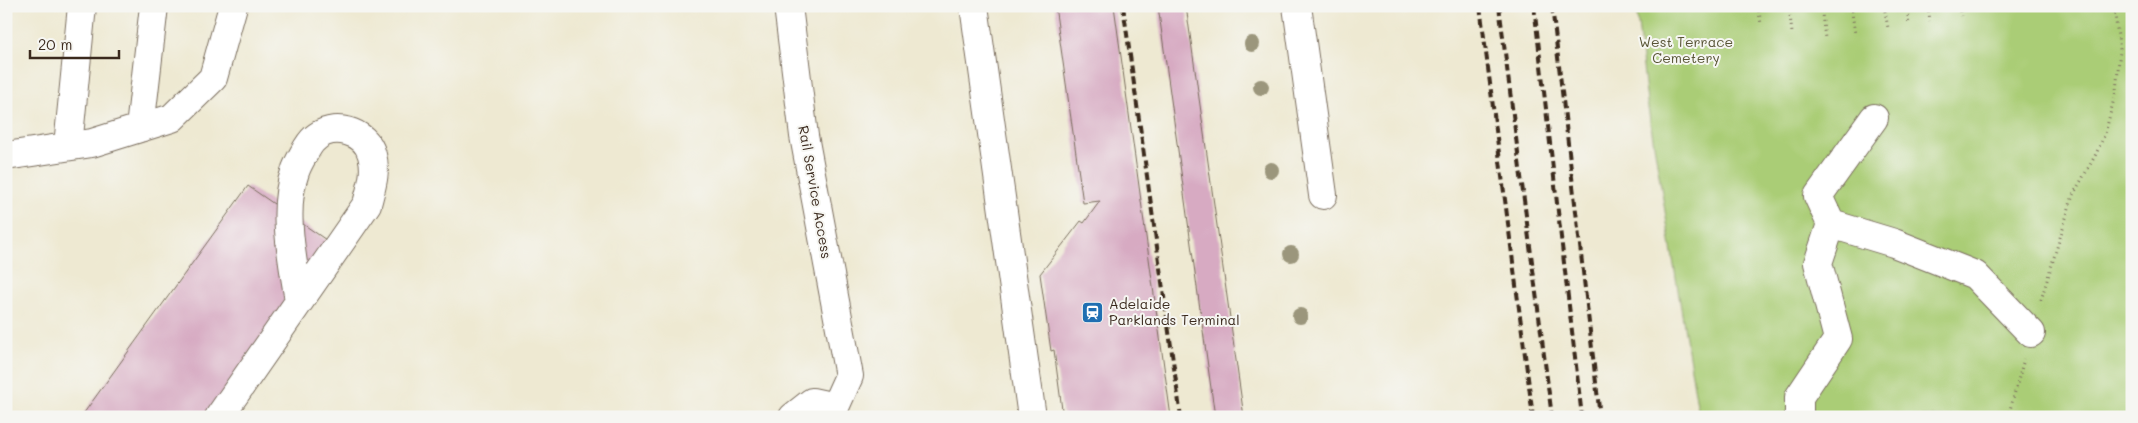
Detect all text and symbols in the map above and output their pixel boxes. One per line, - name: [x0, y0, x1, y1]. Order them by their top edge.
- scale bar: [30, 28, 119, 60]
- park label: West Terrace Cemetery: [1639, 32, 1733, 67]
- text: 20 m: [38, 34, 72, 54]
- street label: Rail Service Access: [794, 124, 837, 260]
- place label: Adelaide Parklands Terminal: [1109, 294, 1240, 329]
- station icon: Adelaide Parklands Terminal: [1081, 300, 1105, 324]

